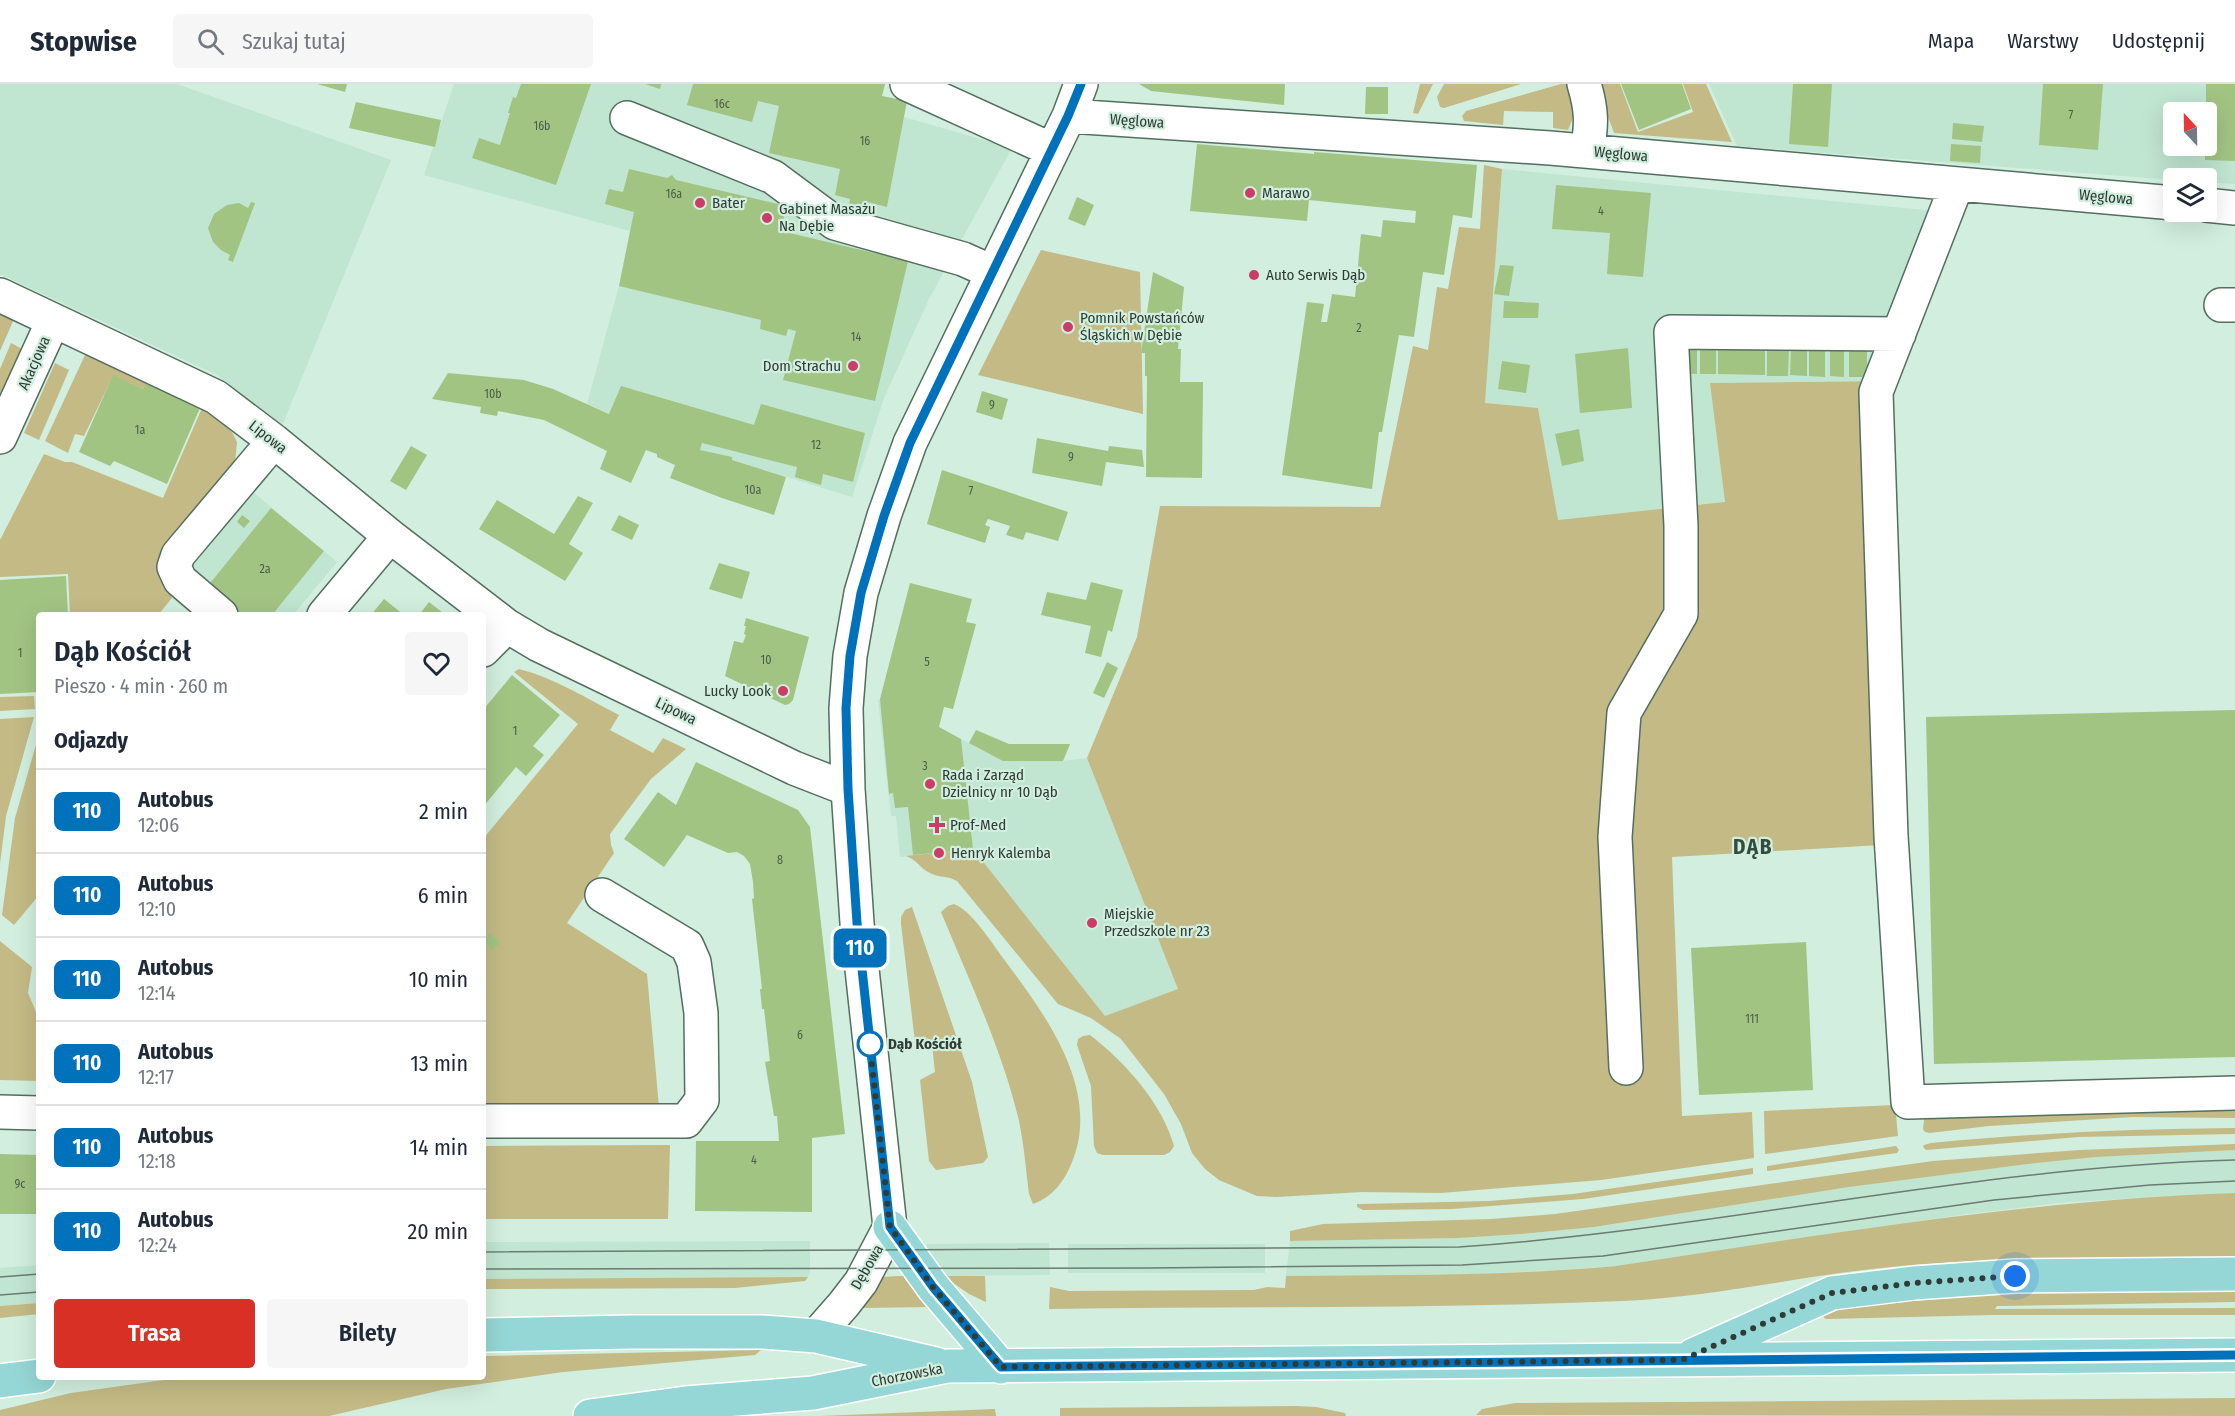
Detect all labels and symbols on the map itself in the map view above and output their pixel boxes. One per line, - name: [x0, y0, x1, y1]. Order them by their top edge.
- house number: 16c: [714, 97, 730, 111]
- north arrow: [2163, 102, 2217, 156]
- house number: 7: [2069, 108, 2074, 122]
- street label: Węglowa: [1109, 110, 1165, 132]
- house number: 16b: [533, 119, 551, 133]
- house number: 16: [860, 134, 870, 148]
- street label: Węglowa: [1593, 143, 1649, 165]
- place label: Marawo: [1262, 184, 1310, 202]
- marker: Marawo: [1243, 186, 1257, 200]
- street label: Węglowa: [2078, 186, 2134, 208]
- house number: 16a: [666, 187, 682, 201]
- place label: Bater: [712, 194, 746, 212]
- marker: Bater: [693, 196, 707, 210]
- place label: Gabinet Masażu Na Dębie: [779, 200, 876, 235]
- house number: 4: [1598, 204, 1604, 218]
- marker: Gabinet Masażu Na Dębie: [760, 211, 774, 225]
- place label: Auto Serwis Dąb: [1266, 266, 1365, 284]
- marker: Auto Serwis Dąb: [1247, 268, 1261, 282]
- place label: Pomnik Powstańców Śląskich w Dębie: [1080, 309, 1205, 344]
- marker: Pomnik Powstańców Śląskich w Dębie: [1061, 320, 1075, 334]
- house number: 2: [1356, 321, 1362, 335]
- house number: 14: [851, 330, 861, 344]
- street label: Akacjowa: [14, 333, 54, 393]
- place label: Dom Strachu: [763, 357, 841, 375]
- marker: Dom Strachu: [846, 359, 860, 373]
- house number: 10b: [484, 387, 502, 401]
- house number: 9: [989, 398, 995, 412]
- street label: Lipowa: [245, 417, 291, 457]
- house number: 1a: [135, 423, 145, 437]
- house number: 12: [811, 438, 821, 452]
- house number: 9: [1068, 450, 1074, 464]
- house number: 10a: [745, 483, 762, 497]
- house number: 7: [969, 484, 974, 498]
- house number: 2a: [259, 562, 271, 576]
- house number: 1: [18, 646, 22, 660]
- house number: 10: [761, 653, 771, 667]
- house number: 5: [924, 655, 930, 669]
- place label: Lucky Look: [704, 682, 771, 700]
- marker: Lucky Look: [776, 684, 790, 698]
- street label: Lipowa: [653, 693, 699, 729]
- house number: 1: [513, 724, 517, 738]
- house number: 3: [922, 759, 928, 773]
- place label: Rada i Zarząd Dzielnicy nr 10 Dąb: [942, 766, 1058, 801]
- marker: Rada i Zarząd Dzielnicy nr 10 Dąb: [923, 777, 937, 791]
- marker: Prof-Med: [928, 816, 946, 834]
- place label: Prof-Med: [950, 816, 1006, 834]
- district label: DĄB: [1733, 834, 1773, 860]
- place label: Henryk Kalemba: [951, 844, 1051, 862]
- marker: Henryk Kalemba: [932, 846, 946, 860]
- house number: 8: [777, 853, 783, 867]
- place label: Miejskie Przedszkole nr 23: [1104, 905, 1210, 940]
- marker: Miejskie Przedszkole nr 23: [1085, 916, 1099, 930]
- line badge: 110: [826, 928, 894, 968]
- house number: 111: [1745, 1012, 1759, 1026]
- house number: 6: [797, 1028, 803, 1042]
- marker: Dąb Kościół: [857, 1031, 883, 1057]
- place label: Dąb Kościół: [888, 1035, 963, 1053]
- house number: 4: [751, 1153, 757, 1167]
- house number: 9c: [15, 1177, 25, 1191]
- street label: Dębowa: [847, 1241, 887, 1293]
- your location: [2000, 1261, 2030, 1291]
- street label: Chorzowska: [870, 1359, 944, 1391]

